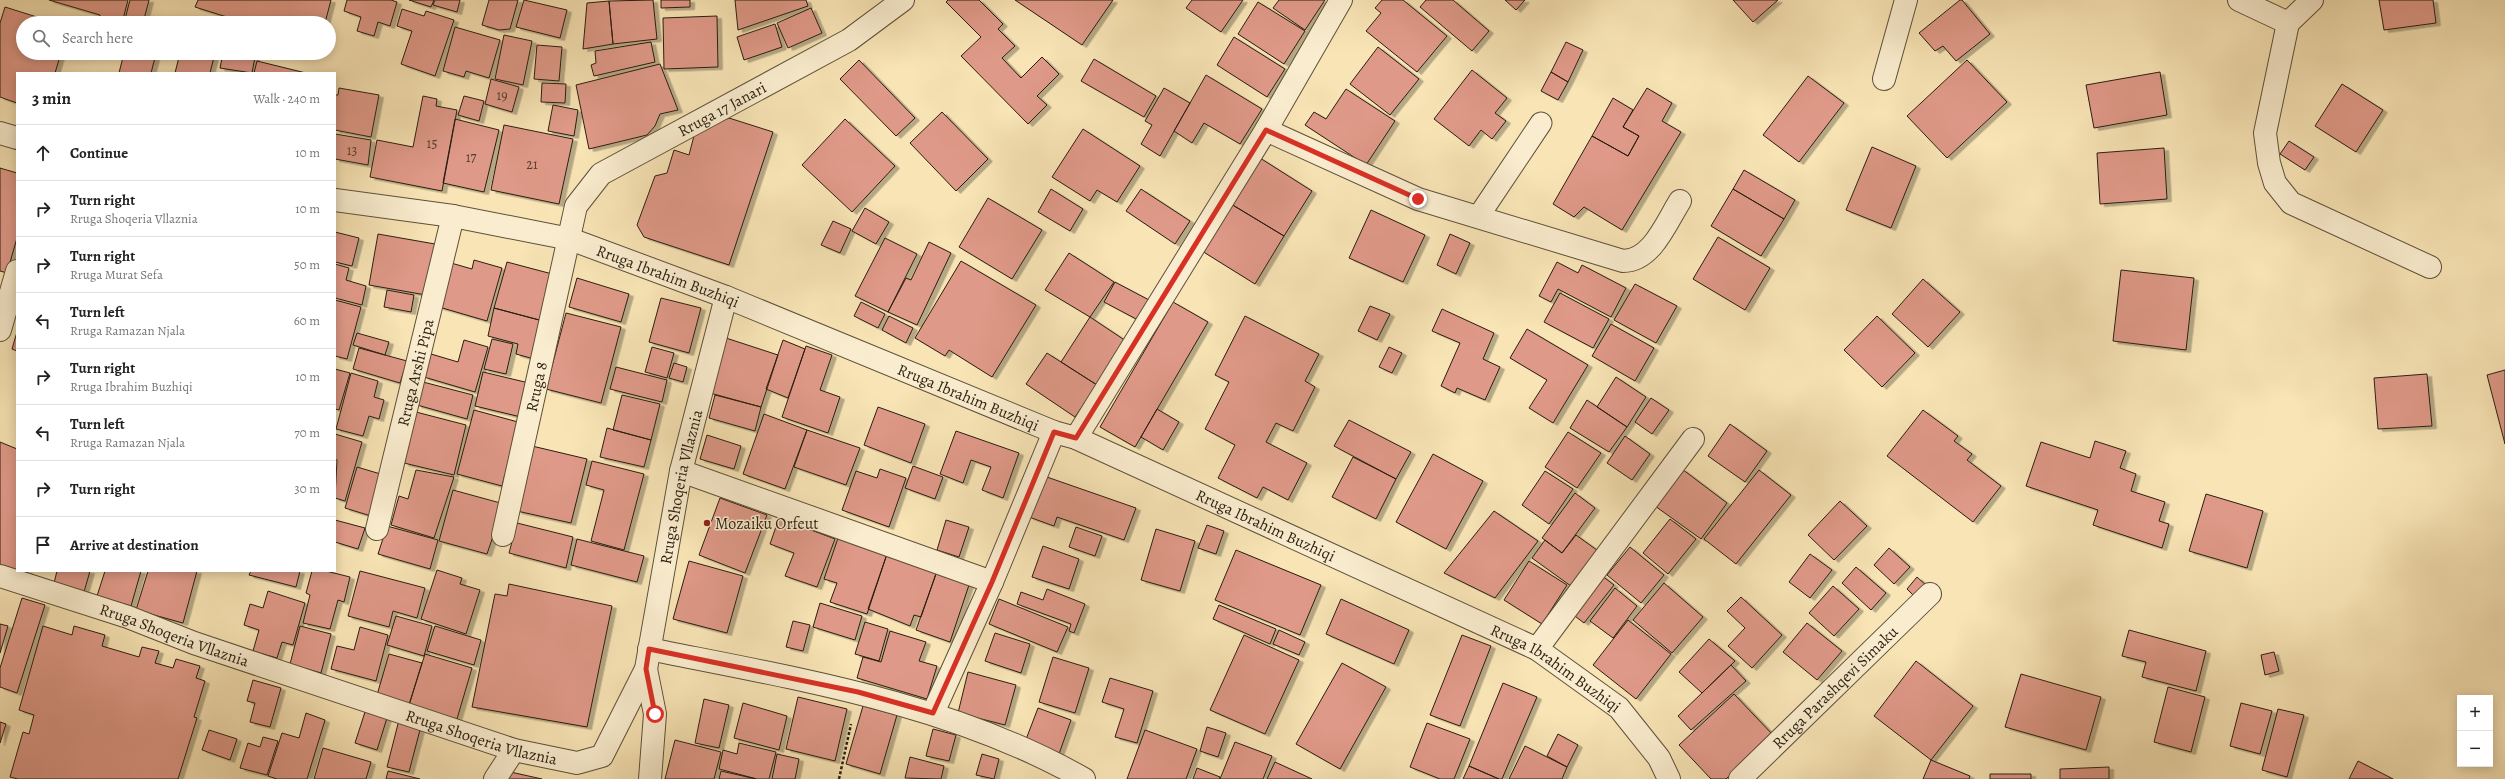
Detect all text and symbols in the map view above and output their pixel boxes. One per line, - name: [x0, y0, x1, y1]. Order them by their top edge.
- search box: [16, 16, 336, 60]
- icon: search: [30, 27, 52, 49]
- text: Search here: [62, 28, 133, 48]
- street label: Rruga 17 Janari: [674, 77, 770, 142]
- house number: 19: [496, 86, 508, 105]
- text: 3 min: [32, 87, 71, 110]
- text: Walk · 240 m: [253, 90, 320, 107]
- house number: 15: [427, 134, 437, 153]
- house number: 13: [347, 141, 357, 160]
- icon: ahead: [32, 142, 54, 164]
- text: Continue: [70, 143, 128, 163]
- text: 10 m: [295, 144, 320, 161]
- house number: 17: [466, 148, 476, 167]
- house number: 21: [526, 155, 538, 174]
- text: Turn right: [70, 190, 135, 210]
- route end: [1409, 190, 1427, 208]
- icon: right: [32, 198, 54, 220]
- text: 10 m: [295, 200, 320, 217]
- text: Rruga Shoqeria Vllaznia: [70, 210, 198, 227]
- street label: Rruga Ibrahim Buzhiqi: [593, 240, 743, 313]
- text: Turn right: [70, 246, 135, 266]
- icon: right: [32, 254, 54, 276]
- text: 50 m: [294, 256, 320, 273]
- text: Rruga Murat Sefa: [70, 266, 163, 283]
- text: Turn left: [70, 302, 125, 322]
- icon: left: [32, 310, 54, 332]
- text: 60 m: [294, 312, 320, 329]
- street label: Rruga Arshi Pipa: [392, 316, 440, 429]
- text: Rruga Ramazan Njala: [70, 322, 185, 339]
- text: Turn right: [70, 358, 135, 378]
- street label: Rruga Ibrahim Buzhiqi: [894, 359, 1042, 437]
- street label: Rruga 8: [521, 360, 553, 414]
- icon: right: [32, 366, 54, 388]
- text: 10 m: [295, 368, 320, 385]
- text: Rruga Ibrahim Buzhiqi: [70, 378, 193, 395]
- street label: Rruga Shoqeria Vllaznia: [655, 407, 709, 566]
- text: Turn left: [70, 414, 125, 434]
- icon: left: [32, 422, 54, 444]
- text: 70 m: [294, 424, 320, 441]
- text: Rruga Ramazan Njala: [70, 434, 185, 451]
- icon: right: [32, 478, 54, 500]
- text: Turn right: [70, 479, 135, 499]
- text: 30 m: [294, 480, 320, 497]
- street label: Rruga Ibrahim Buzhiqi: [1192, 484, 1339, 567]
- place label: Mozaiku Orfeut: [715, 513, 819, 535]
- marker: Mozaiku Orfeut: [702, 518, 712, 528]
- icon: arrive: [32, 534, 54, 556]
- text: Arrive at destination: [70, 535, 199, 555]
- street label: Rruga Shoqeria Vllaznia: [97, 599, 252, 673]
- street label: Rruga Ibrahim Buzhiqi: [1487, 619, 1625, 718]
- street label: Rruga Parashqevi Simaku: [1768, 621, 1903, 754]
- map controls: [2457, 695, 2493, 767]
- button: +: [2457, 695, 2493, 731]
- street label: Rruga Shoqeria Vllaznia: [403, 705, 560, 771]
- route start: [646, 705, 664, 723]
- button: −: [2457, 731, 2493, 767]

